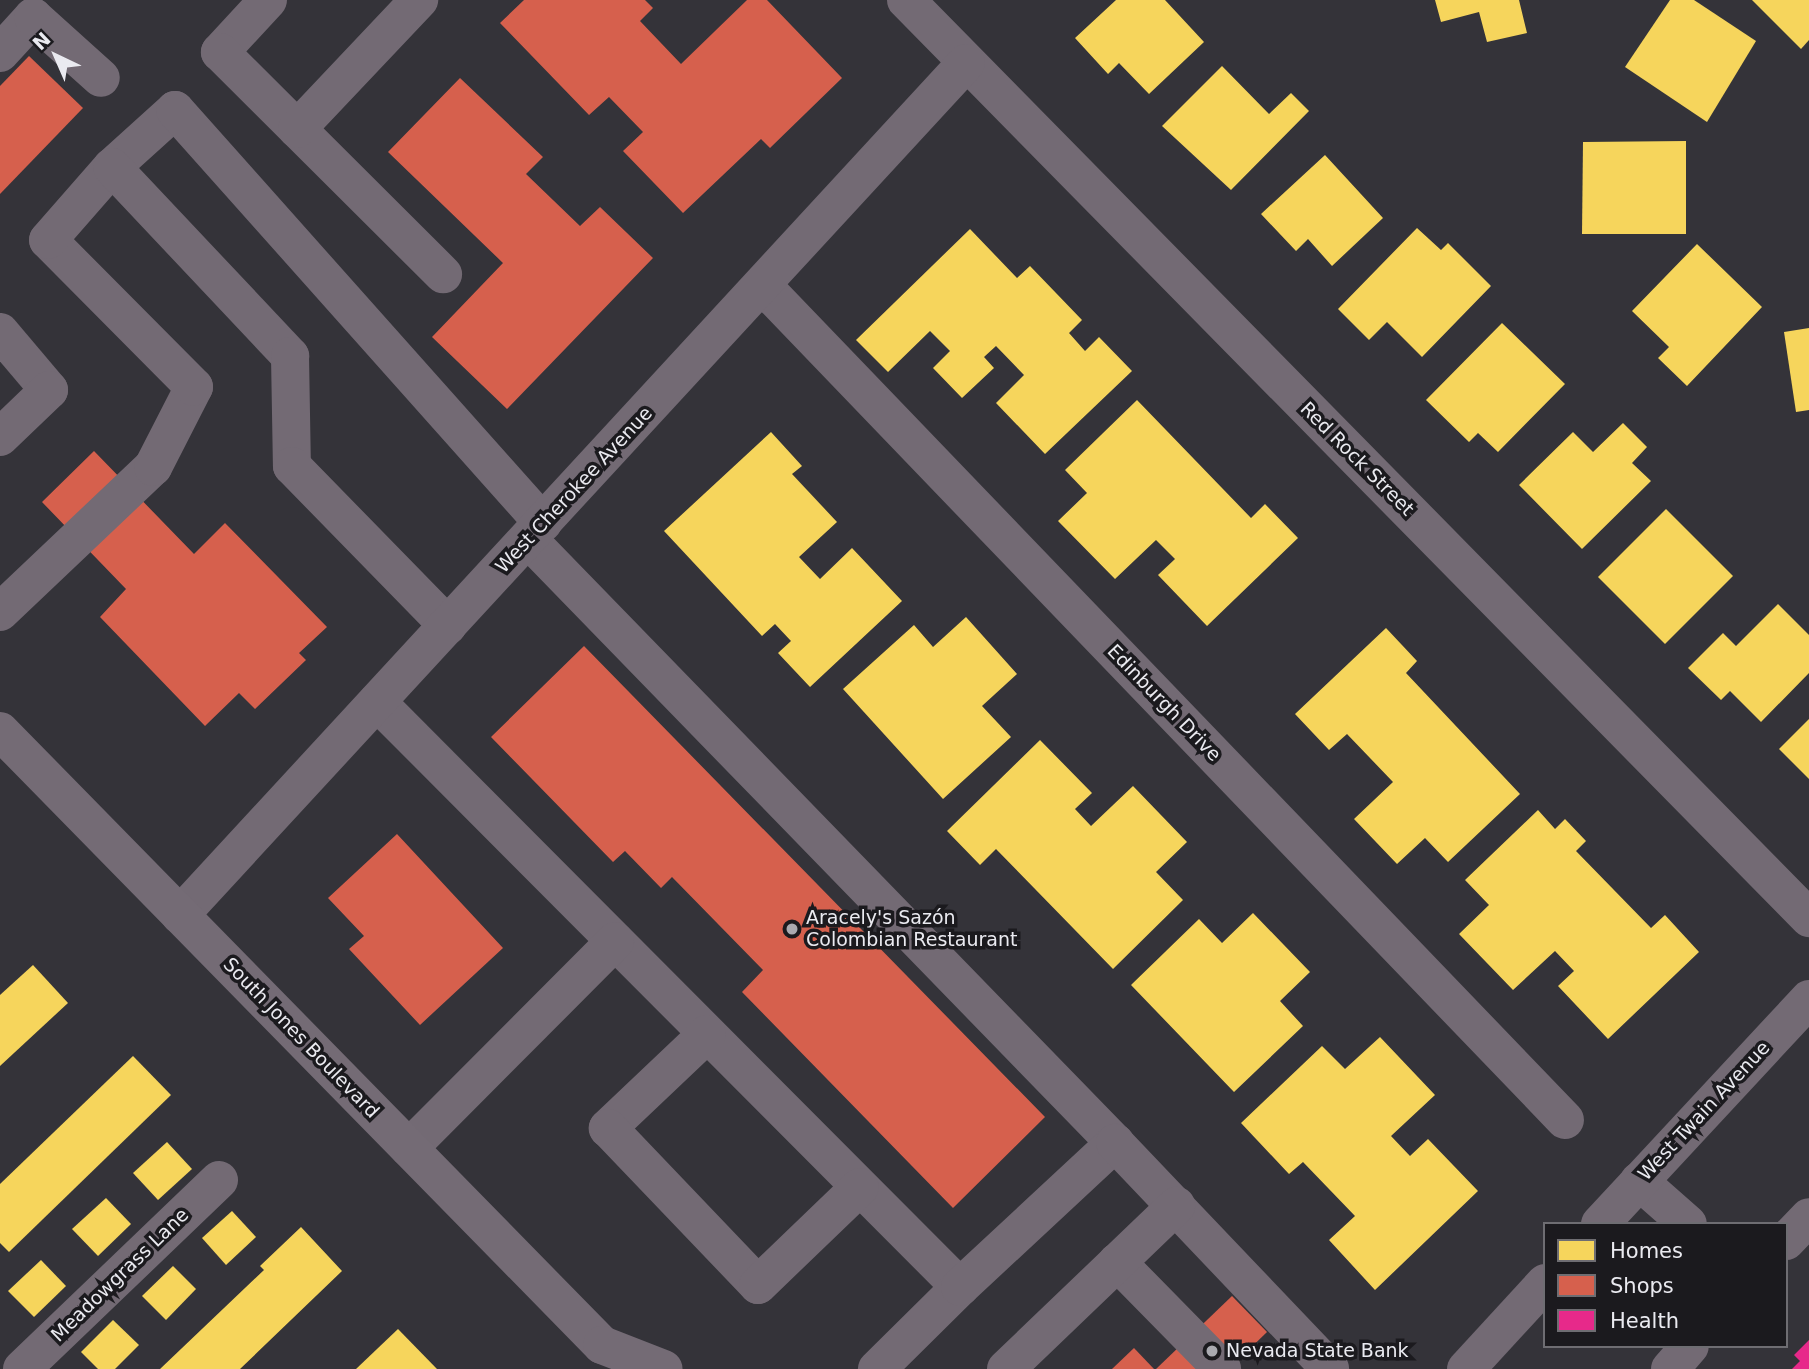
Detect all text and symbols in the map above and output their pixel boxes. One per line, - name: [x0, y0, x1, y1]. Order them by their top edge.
- north arrow: [21, 21, 91, 91]
- text: N: [28, 27, 55, 54]
- street label: Red Rock Street: [1295, 397, 1419, 521]
- street label: West Cherokee Avenue: [491, 402, 657, 578]
- street label: Edinburgh Drive: [1102, 640, 1226, 766]
- place label: Aracely's Sazón Colombian Restaurant: [806, 907, 1017, 951]
- marker: Aracely's Sazón Colombian Restaurant: [784, 921, 800, 937]
- street label: South Jones Boulevard: [218, 953, 384, 1123]
- street label: West Twain Avenue: [1633, 1037, 1775, 1185]
- street label: Meadowgrass Lane: [47, 1203, 193, 1347]
- legend: [1543, 1222, 1788, 1348]
- text: Homes: [1610, 1239, 1683, 1263]
- text: Shops: [1610, 1274, 1674, 1298]
- text: Health: [1610, 1309, 1679, 1333]
- place label: Nevada State Bank: [1226, 1340, 1409, 1362]
- marker: Nevada State Bank: [1204, 1343, 1220, 1359]

